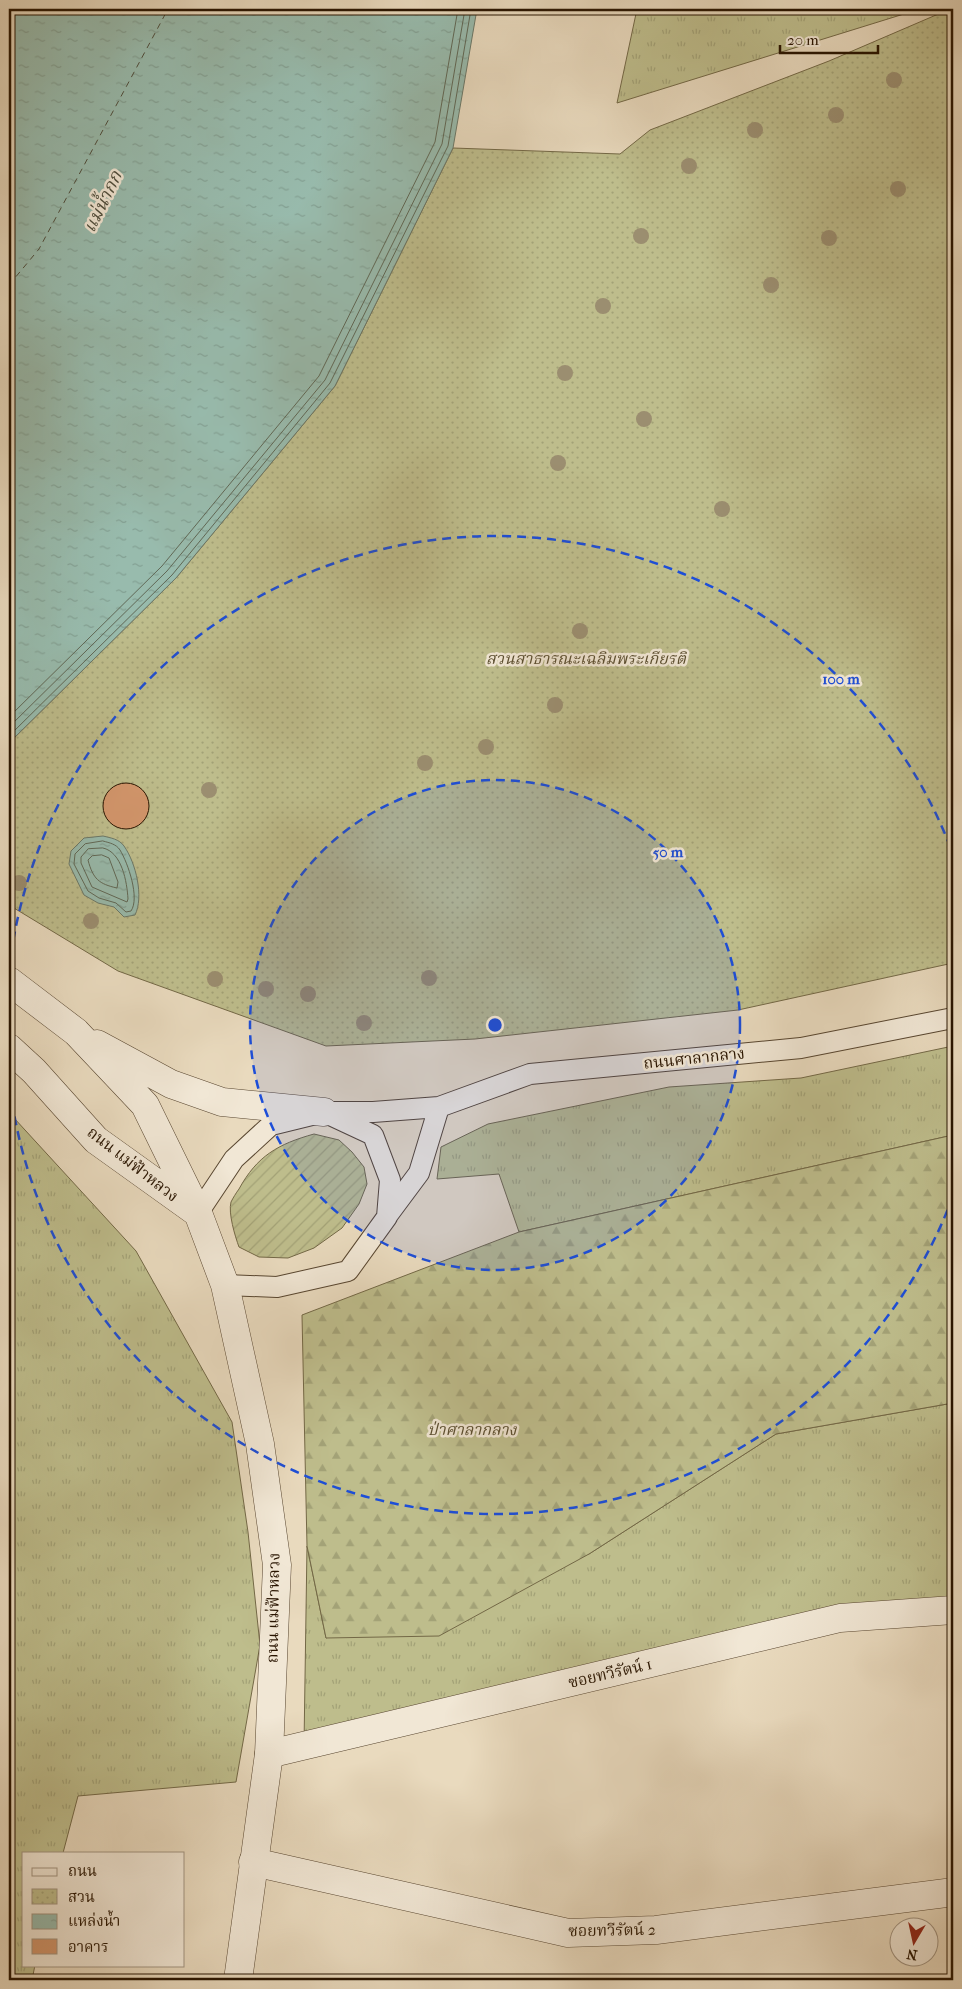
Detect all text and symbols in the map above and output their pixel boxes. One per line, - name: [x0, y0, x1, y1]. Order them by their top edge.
- scale bar: [780, 22, 877, 54]
- text: 20 m: [787, 31, 819, 49]
- water label: แม่น้ำกก: [76, 165, 127, 236]
- park label: สวนสาธารณะเฉลิมพระเกียรติ: [486, 649, 688, 668]
- text: 100 m: [822, 670, 860, 688]
- text: 50 m: [653, 843, 684, 861]
- centre of rings: [486, 1016, 504, 1034]
- street label: ถนนศาลากลาง: [642, 1043, 746, 1073]
- street label: ถนน แม่ฟ้าหลวง: [84, 1122, 182, 1206]
- park label: ป่าศาลากลาง: [427, 1420, 518, 1439]
- street label: ถนน แม่ฟ้าหลวง: [263, 1553, 283, 1663]
- street label: ซอยทวีรัตน์ 1: [566, 1654, 654, 1692]
- legend: [22, 1852, 185, 1966]
- text: ถนน: [68, 1862, 97, 1880]
- text: สวน: [68, 1888, 95, 1906]
- text: แหล่งน้ำ: [68, 1910, 120, 1930]
- north arrow: [890, 1916, 940, 1966]
- street label: ซอยทวีรัตน์ 2: [568, 1920, 656, 1940]
- text: อาคาร: [68, 1938, 108, 1956]
- text: N: [905, 1945, 919, 1964]

